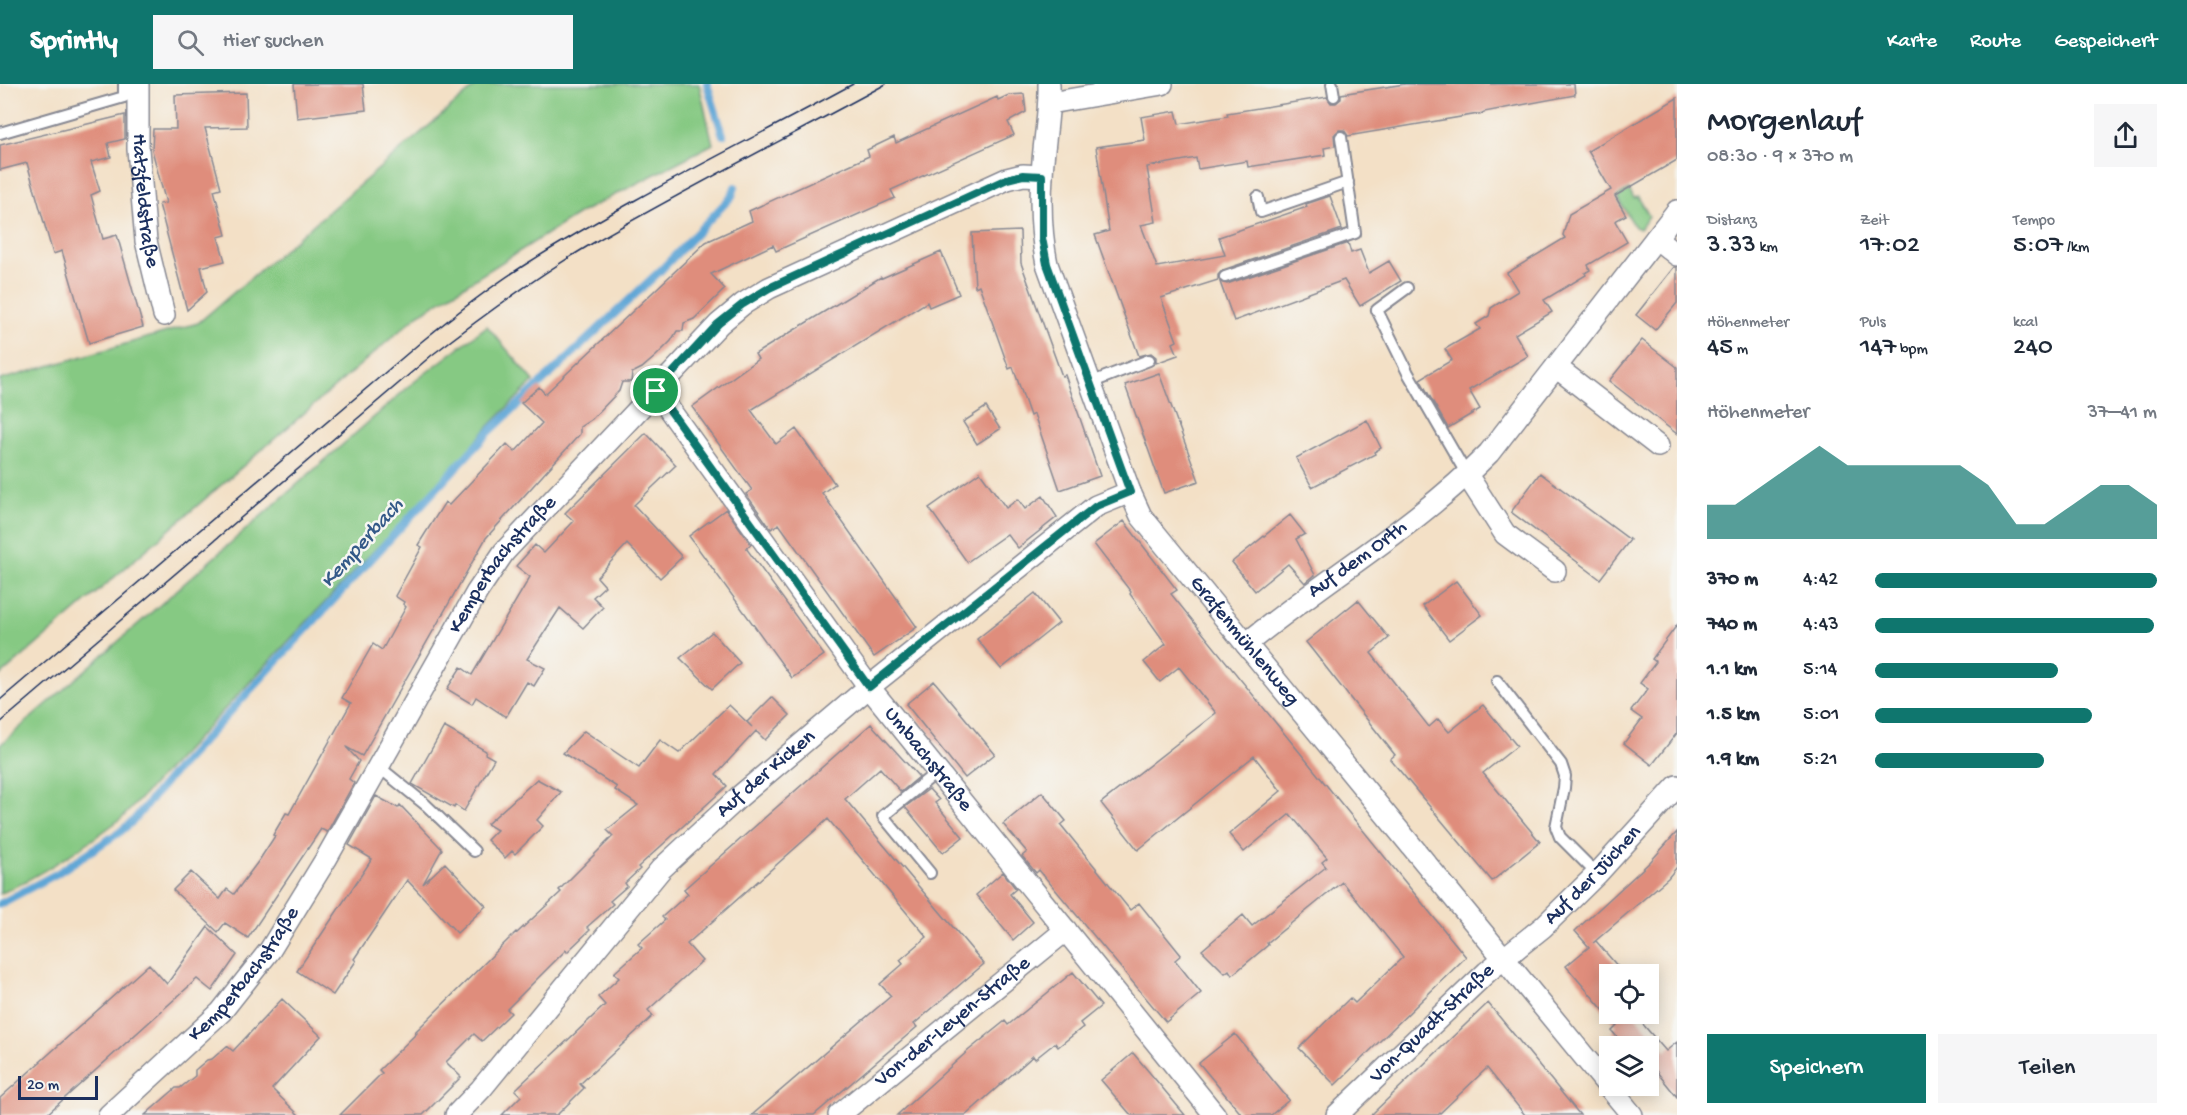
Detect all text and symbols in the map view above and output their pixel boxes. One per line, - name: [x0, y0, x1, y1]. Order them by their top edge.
- search box: [153, 15, 573, 69]
- text: Sprintly: [30, 26, 117, 59]
- icon: search: [174, 26, 207, 59]
- text: Hier suchen: [222, 29, 324, 55]
- text: Karte: [1887, 30, 1937, 55]
- text: Route: [1970, 30, 2021, 55]
- text: Gespeichert: [2054, 30, 2157, 55]
- text: Morgenlauf: [1707, 104, 1861, 142]
- button: share: [2094, 104, 2157, 167]
- street label: Hatzfeldstraße: [125, 134, 165, 271]
- text: 08:30 · 9 × 370 m: [1707, 146, 1853, 169]
- text: Distanz: [1707, 212, 1757, 231]
- text: Zeit: [1860, 212, 1889, 231]
- text: Tempo: [2013, 212, 2055, 231]
- text: 3.33: [1707, 231, 1756, 262]
- text: 17:02: [1860, 231, 1920, 262]
- text: 5:07: [2013, 231, 2063, 262]
- text: km: [1756, 239, 1778, 258]
- text: /km: [2063, 239, 2089, 258]
- text: Höhenmeter: [1707, 314, 1789, 333]
- text: Puls: [1860, 314, 1886, 333]
- text: kcal: [2013, 314, 2038, 333]
- text: 45: [1707, 333, 1733, 364]
- text: 147: [1860, 333, 1896, 364]
- text: 240: [2013, 333, 2053, 364]
- text: m: [1733, 341, 1748, 360]
- text: bpm: [1896, 341, 1928, 360]
- pin: [630, 365, 681, 416]
- icon: arrive: [639, 374, 672, 407]
- text: Höhenmeter: [1707, 402, 1809, 425]
- text: 37–41 m: [2087, 402, 2157, 425]
- street label: Kemperbachstraße: [444, 490, 563, 638]
- water label: Kemperbach: [316, 493, 410, 594]
- street label: Auf dem Orth: [1303, 516, 1413, 604]
- text: 370 m: [1707, 569, 1758, 592]
- text: 4:42: [1803, 569, 1838, 592]
- street label: Grafenmühlenweg: [1183, 572, 1304, 711]
- text: 740 m: [1707, 614, 1757, 637]
- text: 4:43: [1803, 614, 1839, 637]
- text: 1.1 km: [1707, 659, 1757, 682]
- text: 5:14: [1803, 659, 1837, 682]
- street label: Umbachstraße: [878, 702, 978, 818]
- text: 1.5 km: [1707, 704, 1760, 727]
- text: 5:01: [1803, 704, 1839, 727]
- street label: Auf der Kicken: [712, 725, 821, 824]
- text: 1.9 km: [1707, 749, 1759, 772]
- text: 5:21: [1803, 749, 1838, 772]
- street label: Auf der Jüchen: [1539, 820, 1647, 931]
- street label: Kemperbachstraße: [184, 902, 306, 1048]
- street label: Von-der-Leyen-Straße: [869, 951, 1037, 1094]
- street label: Von-Quadt-Straße: [1364, 957, 1501, 1090]
- map controls: [1599, 964, 1659, 1096]
- button: locate: [1599, 964, 1659, 1024]
- button: Speichern: [1707, 1034, 1926, 1103]
- button: Teilen: [1938, 1034, 2157, 1103]
- button: layers: [1599, 1036, 1659, 1096]
- scale bar: [18, 1073, 98, 1100]
- text: 20 m: [27, 1077, 59, 1096]

